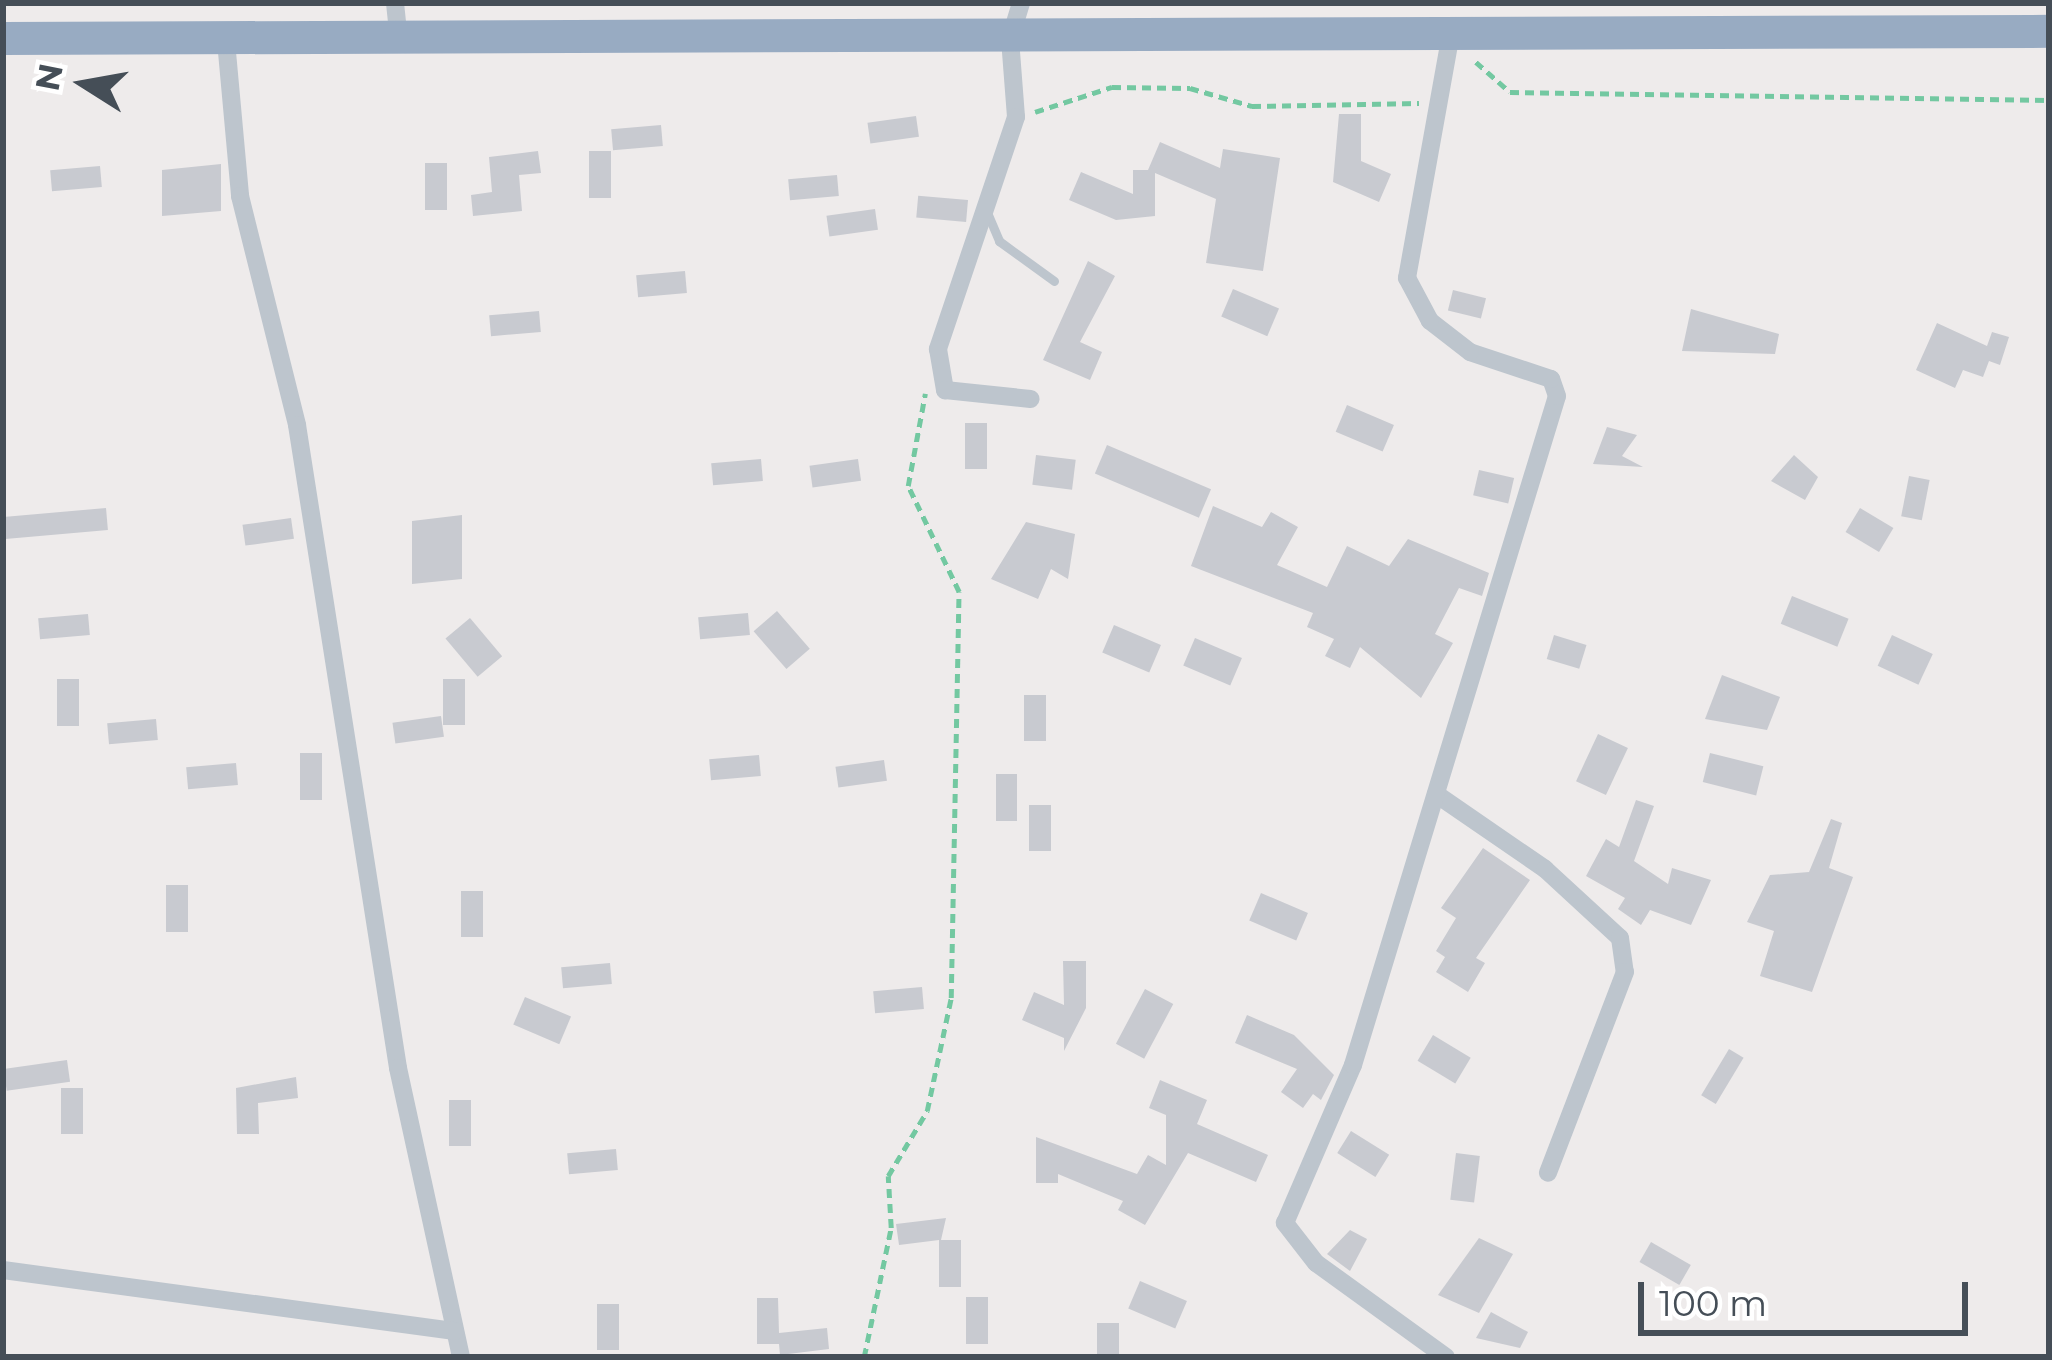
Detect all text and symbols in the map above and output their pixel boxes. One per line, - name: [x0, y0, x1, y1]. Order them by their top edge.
- north arrow: [24, 24, 144, 144]
- text: N: [26, 60, 71, 94]
- scale bar: [1644, 1258, 1974, 1332]
- text: 100 m: [1659, 1281, 1767, 1325]

